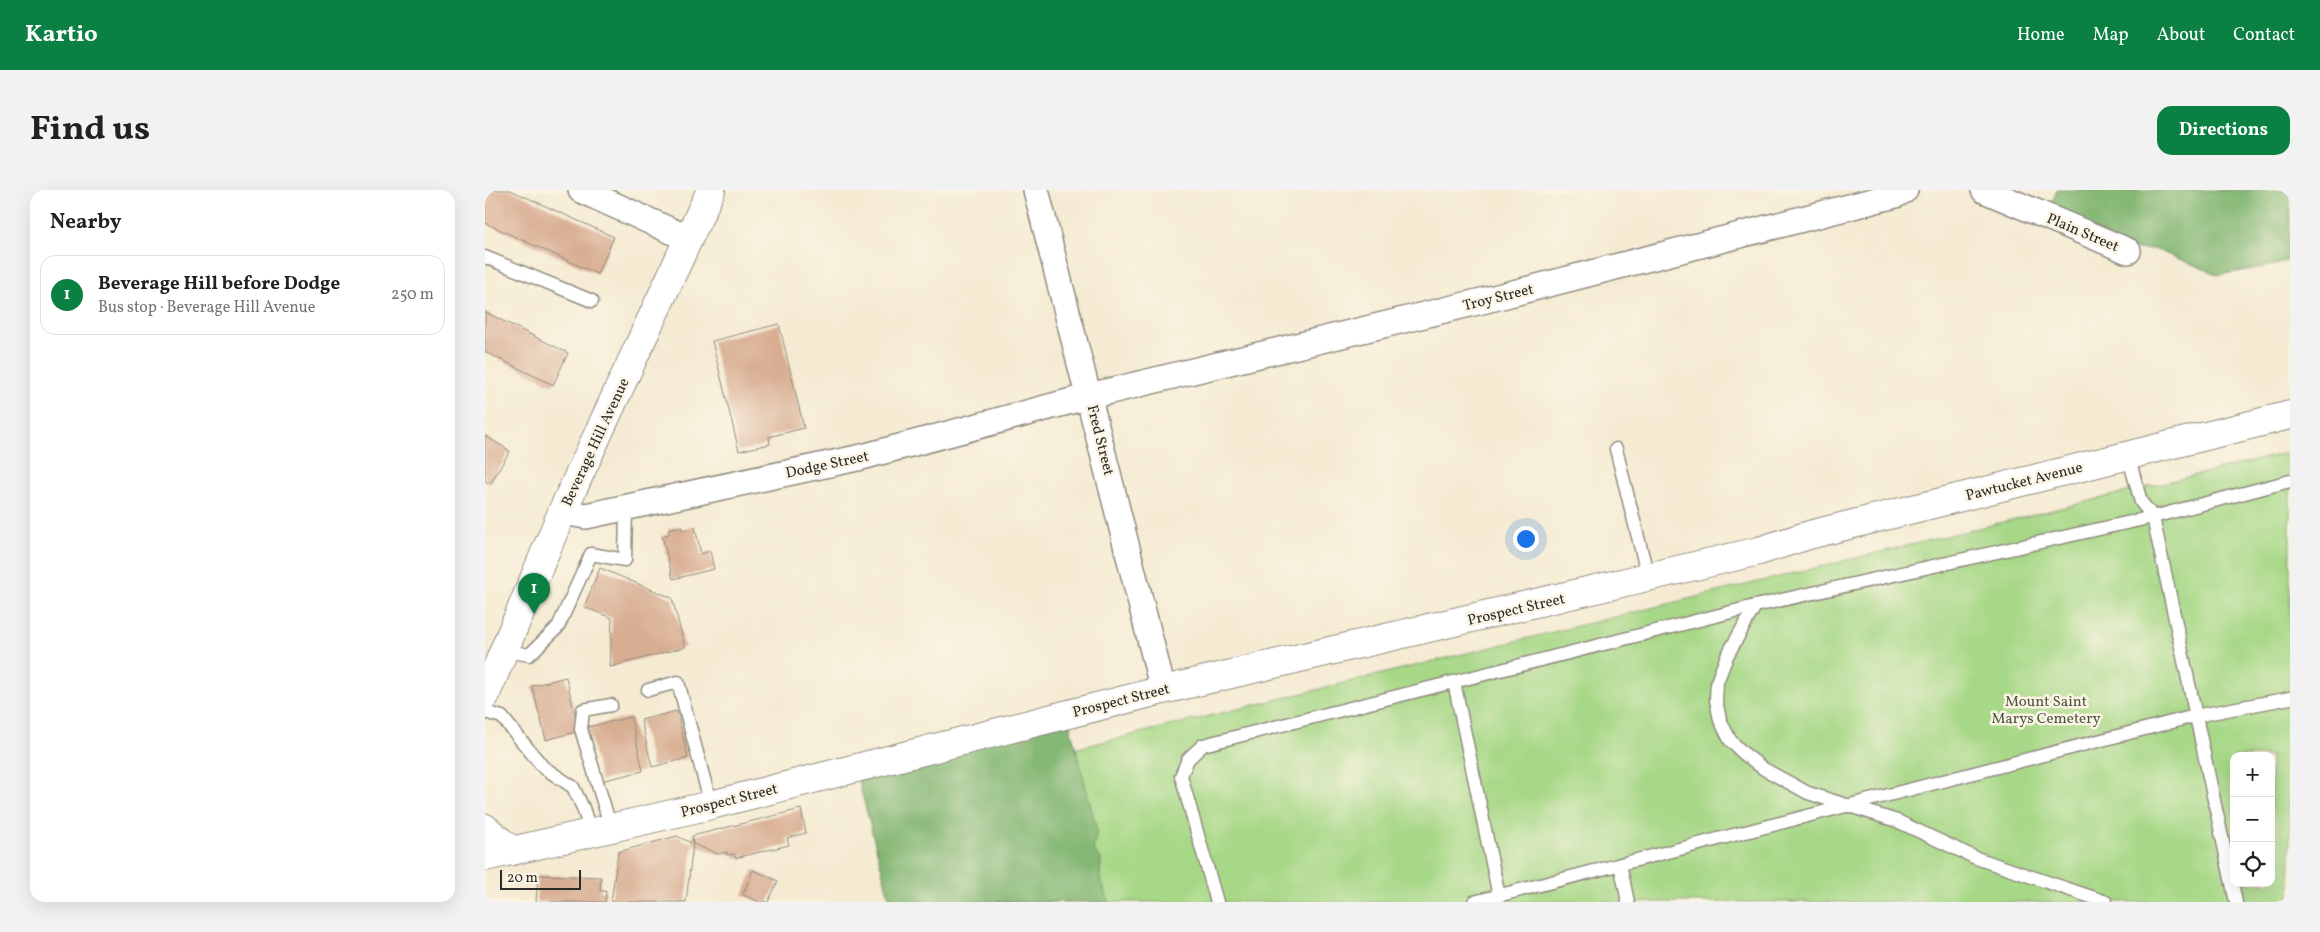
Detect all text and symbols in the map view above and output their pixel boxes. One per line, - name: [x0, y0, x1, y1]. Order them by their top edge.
- text: Kartio: [25, 18, 98, 52]
- text: Home: [2017, 23, 2065, 48]
- text: Map: [2093, 23, 2129, 48]
- text: About: [2157, 23, 2205, 48]
- text: Contact: [2233, 23, 2295, 48]
- text: Find us: [30, 106, 150, 154]
- button: Directions: [2157, 106, 2290, 155]
- text: Nearby: [50, 208, 121, 237]
- street label: Plain Street: [2043, 209, 2122, 258]
- text: Beverage Hill before Dodge: [98, 271, 340, 297]
- street label: Troy Street: [1461, 280, 1536, 317]
- text: 1: [64, 284, 70, 306]
- text: 250 m: [391, 284, 434, 306]
- text: Bus stop · Beverage Hill Avenue: [98, 297, 315, 319]
- street label: Beverage Hill Avenue: [557, 375, 635, 510]
- street label: Fred Street: [1081, 403, 1118, 478]
- street label: Dodge Street: [784, 446, 871, 485]
- street label: Pawtucket Avenue: [1964, 458, 2085, 507]
- your location: [1513, 526, 1539, 552]
- pin: 1: [518, 573, 550, 614]
- street label: Prospect Street: [1466, 589, 1567, 632]
- street label: Prospect Street: [1071, 679, 1172, 724]
- park label: Mount Saint Marys Cemetery: [1991, 692, 2101, 730]
- map controls: [2230, 752, 2275, 887]
- button: +: [2230, 752, 2275, 797]
- street label: Prospect Street: [679, 779, 780, 824]
- button: −: [2230, 797, 2275, 842]
- button: locate: [2230, 842, 2275, 887]
- scale bar: [500, 867, 581, 890]
- text: 20 m: [507, 869, 538, 888]

